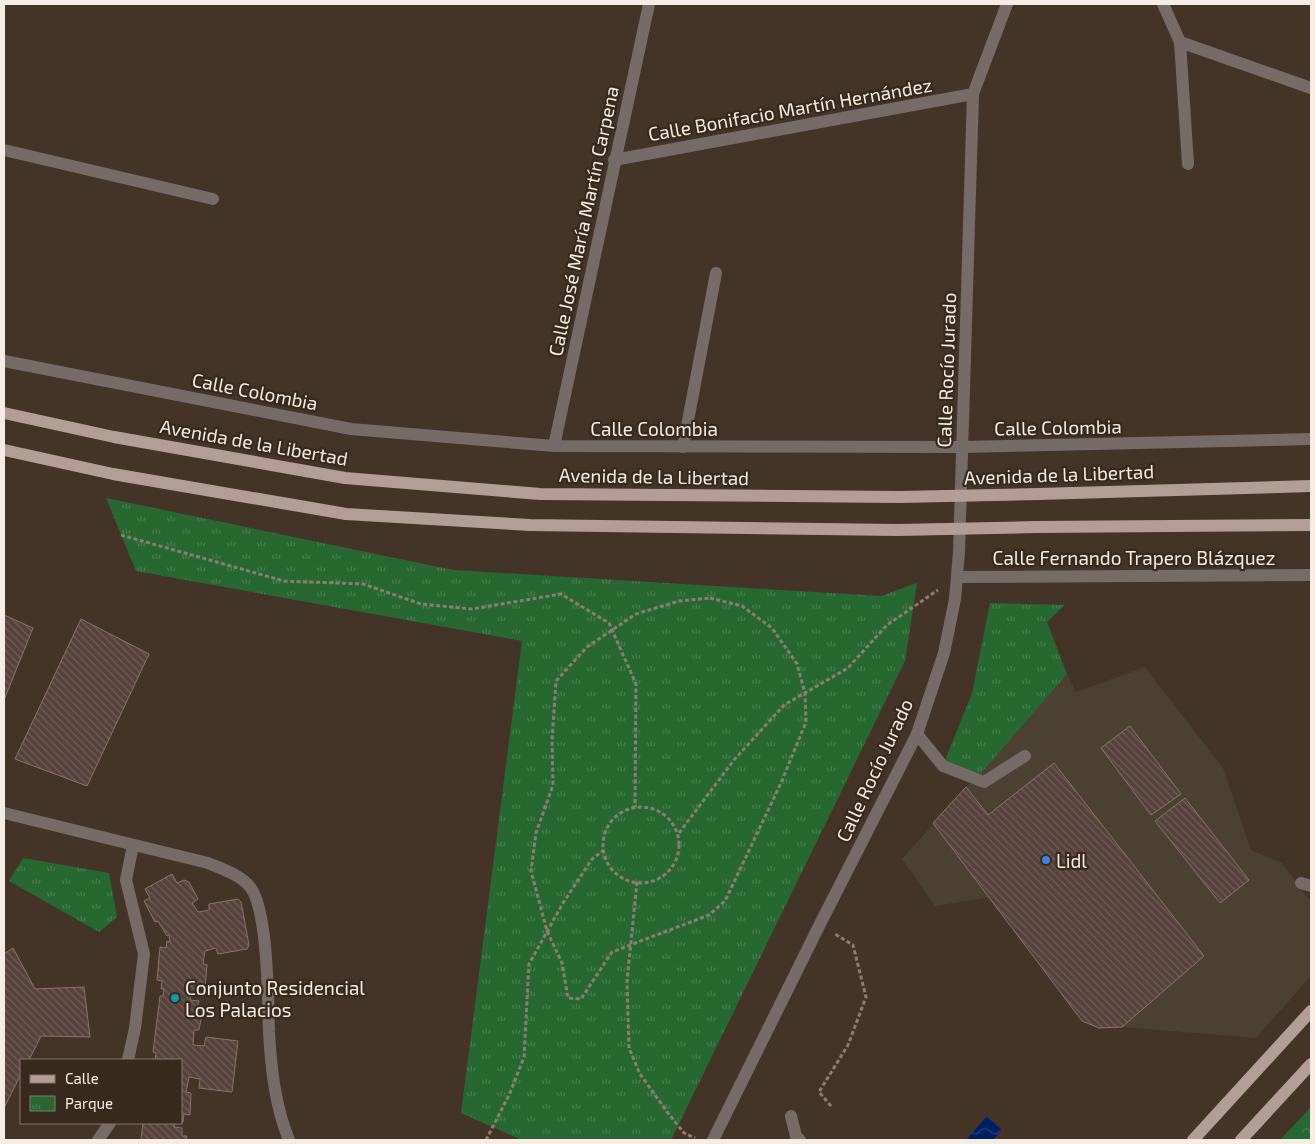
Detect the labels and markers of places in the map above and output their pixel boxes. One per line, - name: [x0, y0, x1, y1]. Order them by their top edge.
- place label: Lidl: [1056, 849, 1087, 872]
- marker: Lidl: [1040, 854, 1052, 866]
- place label: Conjunto Residencial Los Palacios: [185, 976, 365, 1021]
- marker: Conjunto Residencial Los Palacios: [169, 992, 181, 1004]

